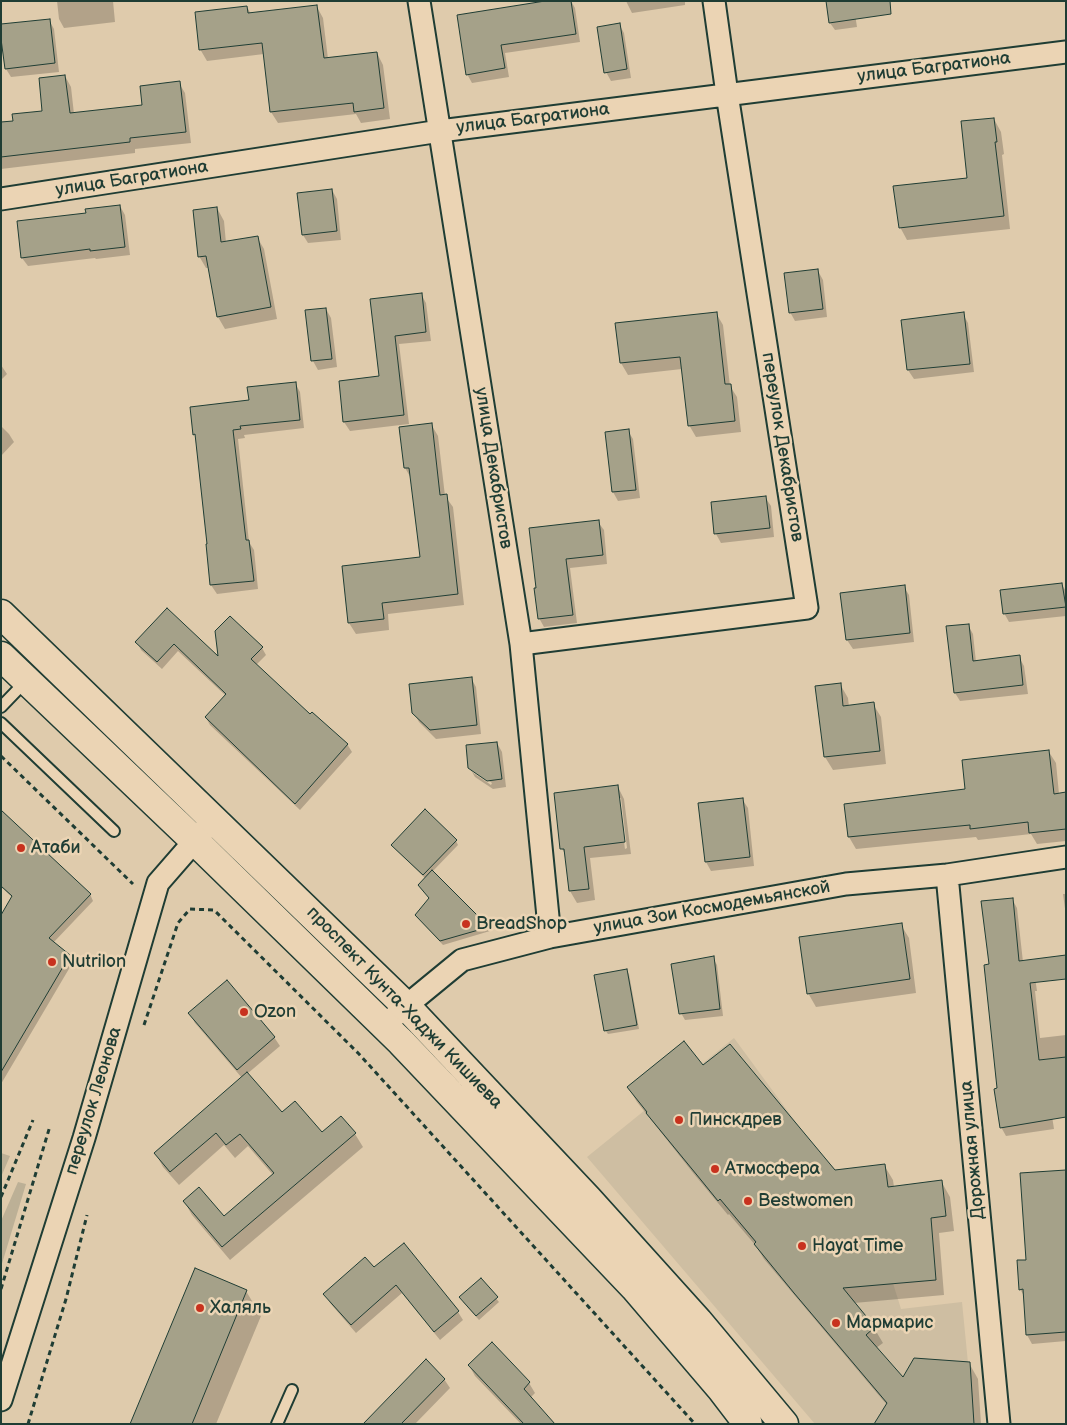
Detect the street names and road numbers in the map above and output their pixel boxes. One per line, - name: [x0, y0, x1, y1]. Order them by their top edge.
- street label: улица Багратиона: [856, 48, 1012, 88]
- street label: улица Багратиона: [455, 99, 611, 139]
- street label: улица Багратиона: [54, 156, 210, 202]
- street label: переулок Декабристов: [756, 351, 808, 543]
- street label: улица Декабристов: [470, 386, 516, 550]
- street label: улица Зои Космодемьянской: [592, 877, 832, 939]
- street label: проспект Кунта-Хаджи Кишиева: [301, 902, 507, 1114]
- street label: переулок Леонова: [61, 1024, 127, 1178]
- street label: Дорожная улица: [956, 1080, 990, 1220]

